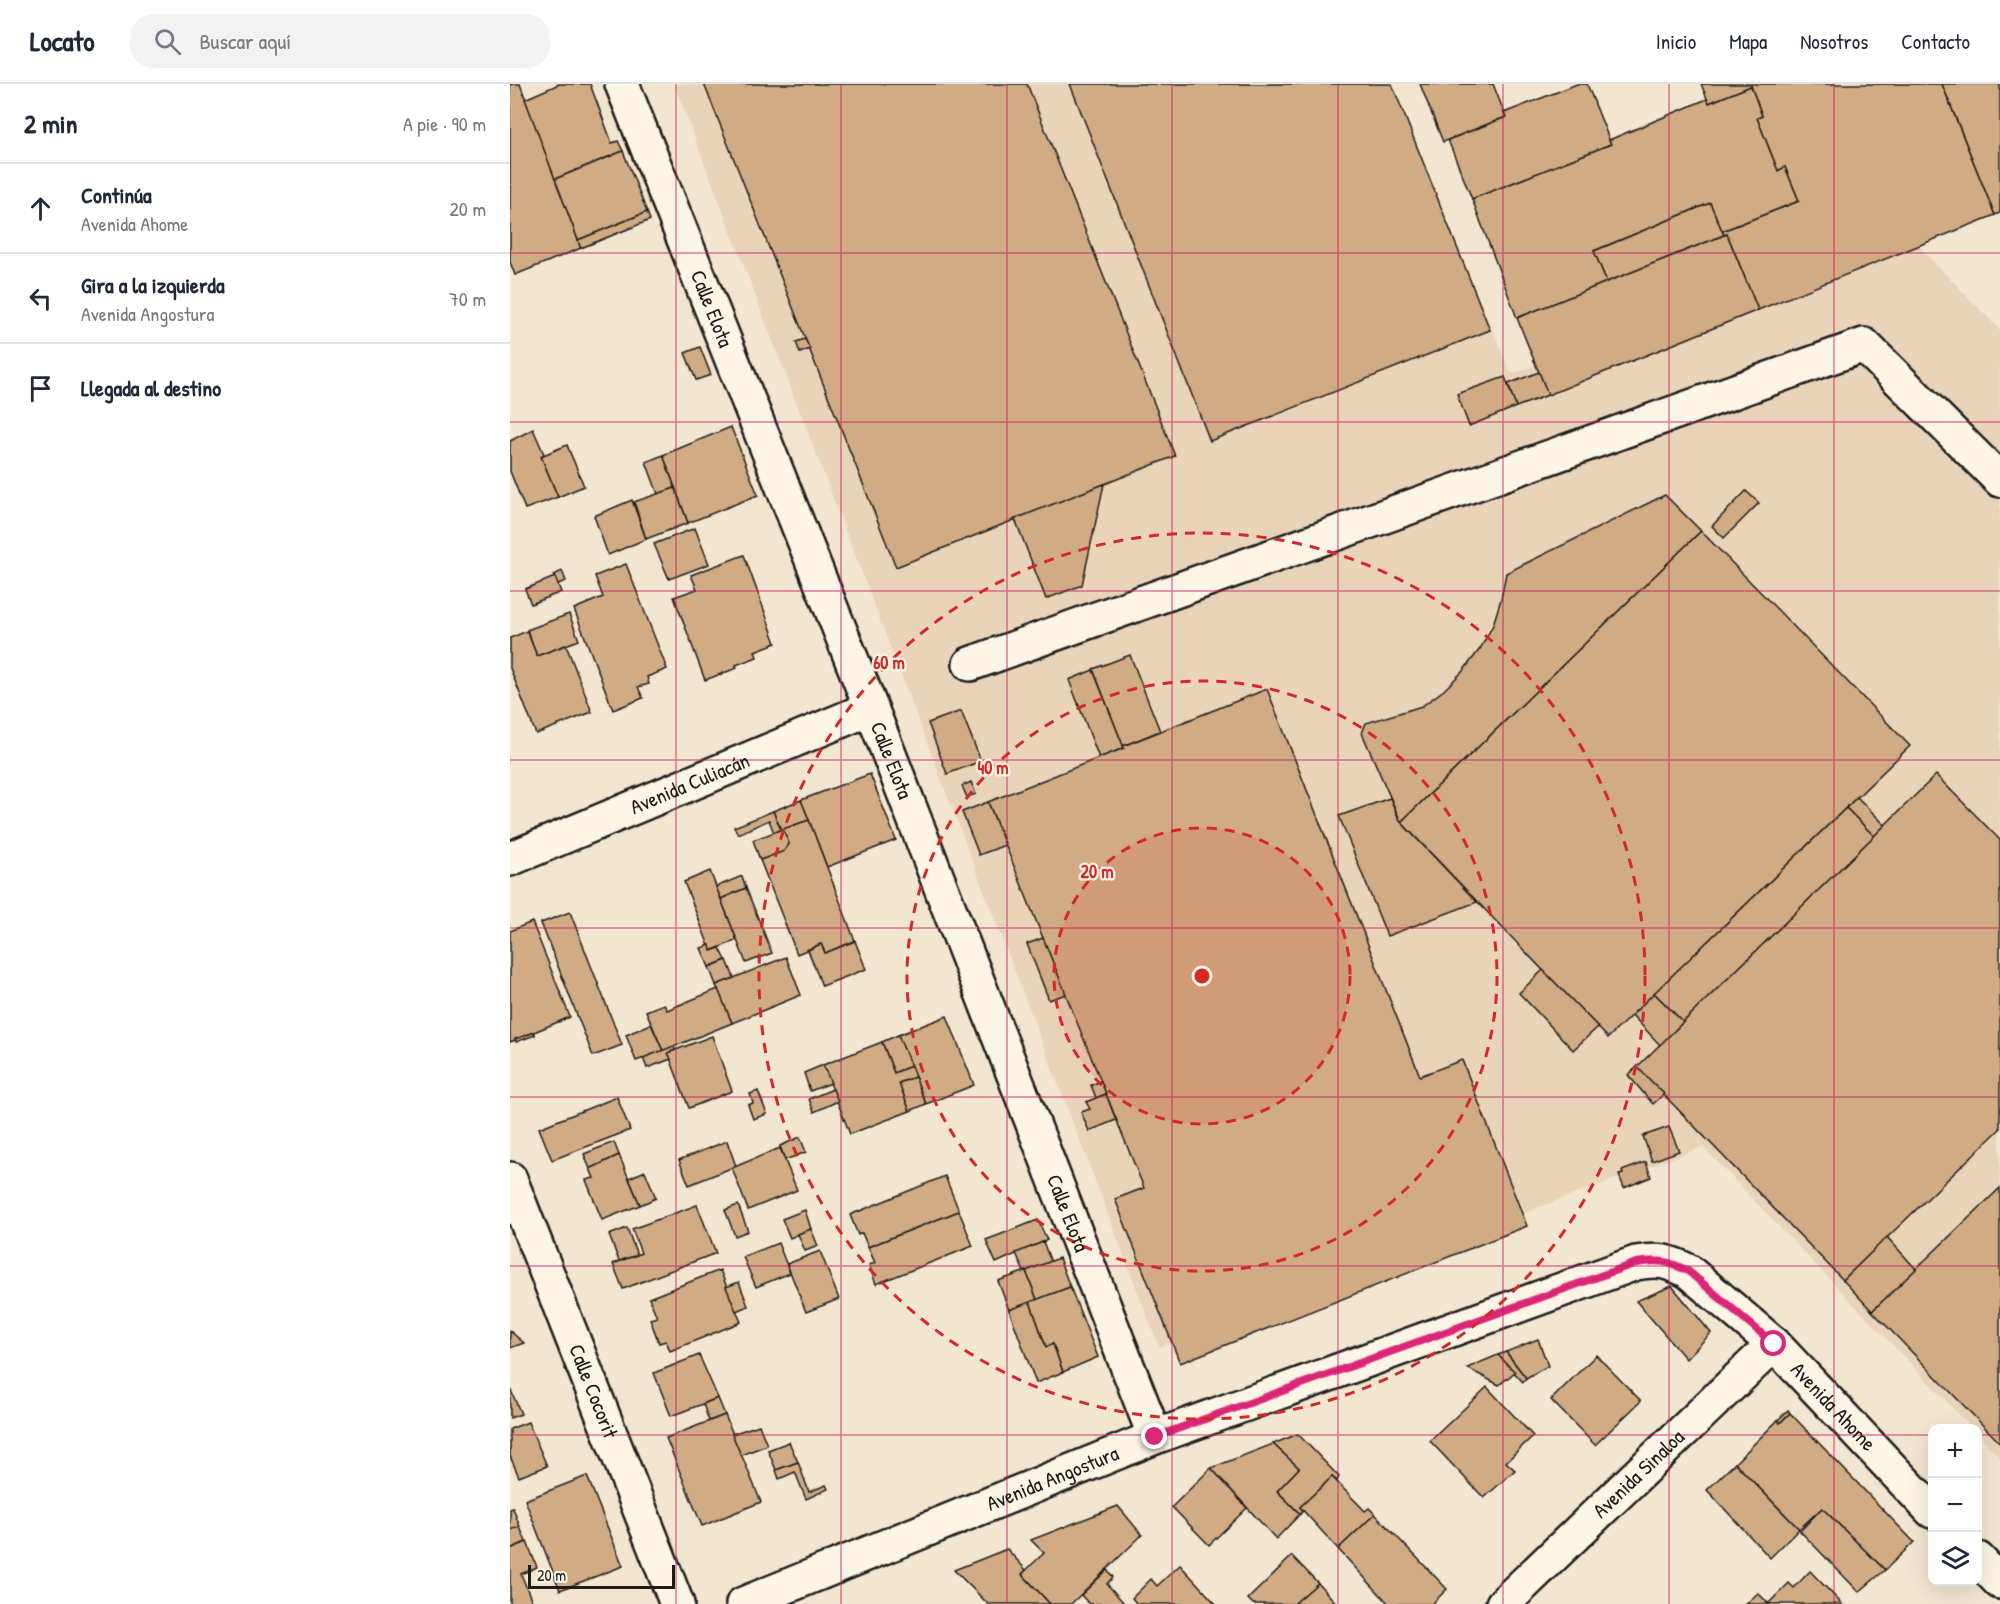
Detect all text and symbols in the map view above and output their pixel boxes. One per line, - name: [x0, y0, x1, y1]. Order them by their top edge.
- search box: [130, 14, 550, 68]
- text: Locato: [30, 22, 94, 60]
- icon: search: [151, 25, 184, 58]
- text: Buscar aquí: [199, 26, 291, 56]
- text: Inicio: [1656, 27, 1696, 56]
- text: Mapa: [1729, 27, 1767, 56]
- text: Nosotros: [1800, 27, 1868, 56]
- text: Contacto: [1901, 27, 1970, 56]
- text: 2 min: [24, 106, 77, 141]
- text: A pie · 90 m: [403, 110, 486, 137]
- text: Continúa: [81, 180, 152, 210]
- icon: ahead: [24, 192, 57, 225]
- text: 20 m: [449, 195, 486, 222]
- text: Avenida Ahome: [81, 210, 188, 237]
- street label: Calle Elota: [684, 266, 741, 351]
- text: Gira a la izquierda: [81, 270, 225, 300]
- icon: left: [24, 282, 57, 315]
- text: 70 m: [449, 285, 486, 312]
- text: Avenida Angostura: [81, 300, 214, 327]
- icon: arrive: [24, 372, 57, 405]
- text: Llegada al destino: [81, 373, 221, 403]
- text: 60 m: [873, 650, 905, 675]
- street label: Calle Elota: [864, 717, 920, 803]
- street label: Avenida Culiacán: [626, 745, 754, 821]
- text: 40 m: [977, 755, 1009, 780]
- text: 20 m: [1081, 859, 1113, 884]
- centre of rings: [1192, 966, 1212, 986]
- street label: Calle Elota: [1040, 1170, 1096, 1256]
- route start: [1760, 1330, 1786, 1356]
- street label: Calle Cocorit: [562, 1340, 626, 1443]
- street label: Avenida Ahome: [1784, 1355, 1883, 1457]
- route end: [1141, 1423, 1167, 1449]
- street label: Avenida Sinaloa: [1586, 1423, 1691, 1524]
- map controls: [1928, 1424, 1982, 1586]
- button: +: [1928, 1424, 1982, 1478]
- street label: Avenida Angostura: [982, 1438, 1123, 1518]
- button: −: [1928, 1478, 1982, 1532]
- button: layers: [1928, 1532, 1982, 1586]
- scale bar: [528, 1562, 675, 1590]
- text: 20 m: [537, 1564, 566, 1586]

